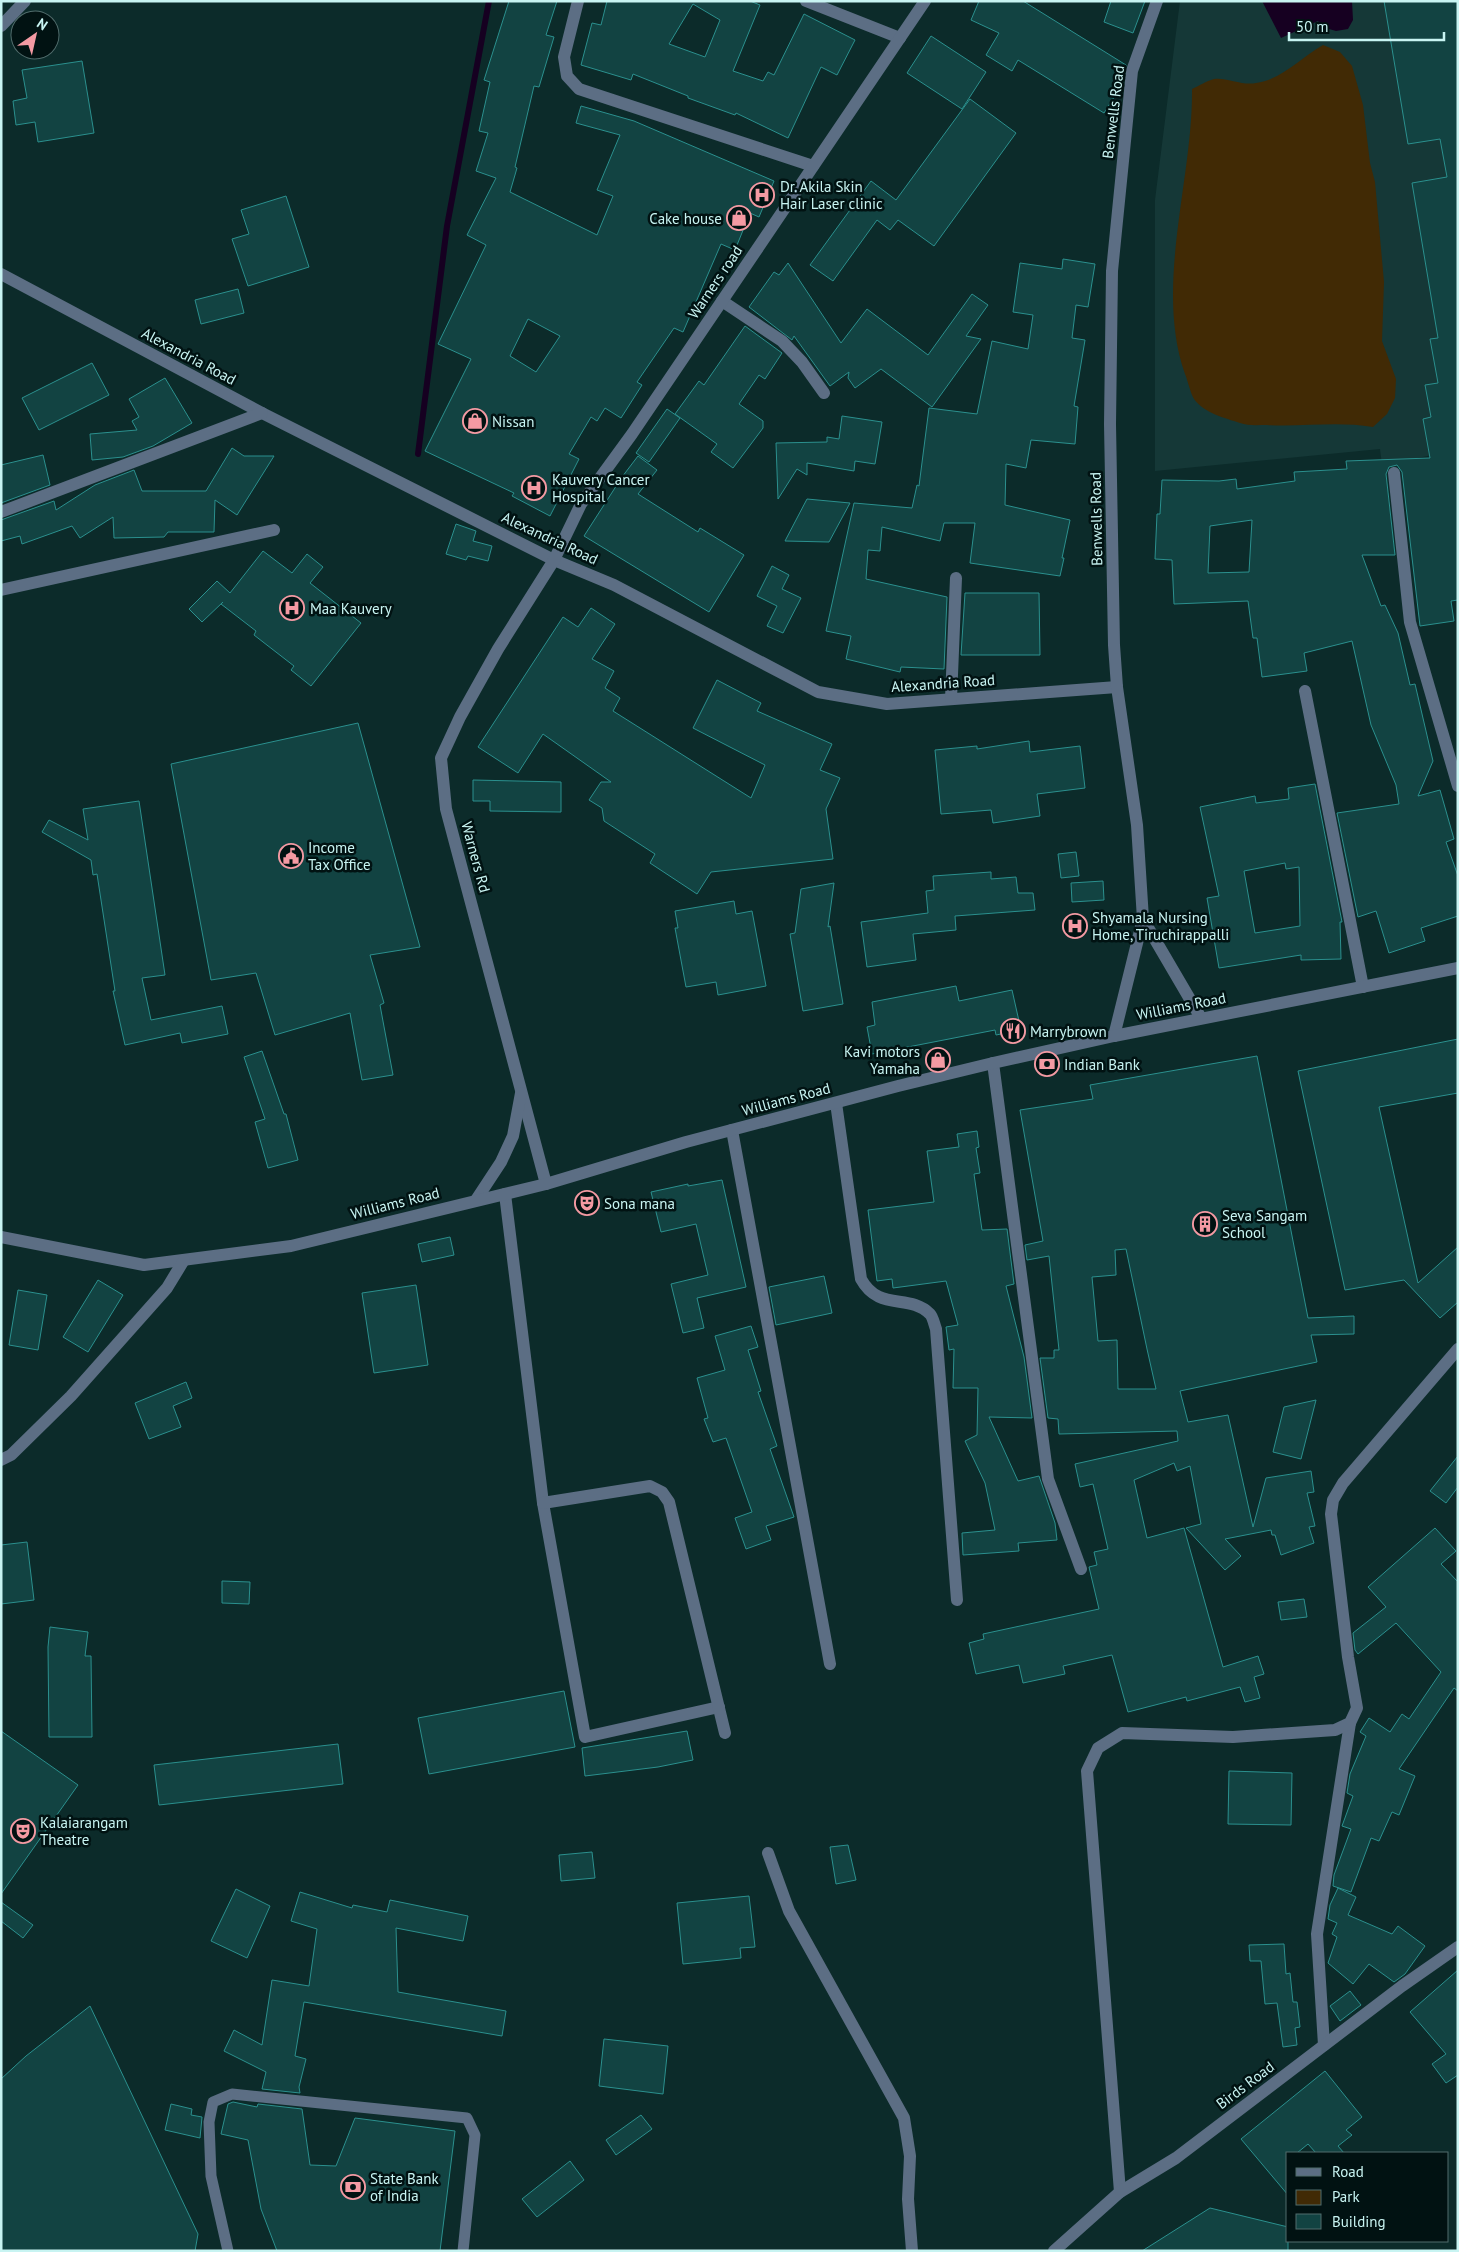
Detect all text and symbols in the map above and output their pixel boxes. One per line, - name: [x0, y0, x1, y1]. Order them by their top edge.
- north arrow: [10, 10, 60, 60]
- scale bar: [1289, 10, 1444, 42]
- text: N: [33, 14, 51, 34]
- text: 50 m: [1296, 17, 1329, 36]
- street label: Benwells Road: [1098, 64, 1128, 160]
- place label: Dr. Akila Skin Hair Laser clinic: [780, 177, 883, 213]
- hospital icon: Dr. Akila Skin Hair Laser clinic: [749, 182, 775, 208]
- shop icon: Cake house: [726, 205, 752, 231]
- place label: Cake house: [649, 209, 722, 228]
- street label: Warners road: [684, 242, 746, 322]
- street label: Alexandria Road: [139, 323, 239, 389]
- shop icon: Nissan: [462, 408, 488, 434]
- place label: Nissan: [492, 412, 534, 431]
- place label: Kauvery Cancer Hospital: [552, 470, 650, 506]
- street label: Benwells Road: [1086, 472, 1106, 566]
- hospital icon: Kauvery Cancer Hospital: [521, 475, 547, 501]
- street label: Alexandria Road: [499, 507, 601, 569]
- hospital icon: Maa Kauvery: [279, 595, 305, 621]
- place label: Maa Kauvery: [310, 599, 392, 618]
- street label: Alexandria Road: [890, 670, 996, 696]
- street label: Warners Rd: [457, 819, 495, 895]
- place label: Income Tax Office: [308, 838, 371, 874]
- public building icon: Income Tax Office: [278, 843, 304, 869]
- place label: Shyamala Nursing Home, Tiruchirappalli: [1092, 908, 1229, 944]
- hospital icon: Shyamala Nursing Home, Tiruchirappalli: [1062, 913, 1088, 939]
- street label: Williams Road: [1135, 988, 1227, 1024]
- restaurant icon: Marrybrown: [1000, 1018, 1026, 1044]
- place label: Marrybrown: [1030, 1022, 1107, 1041]
- place label: Kavi motors Yamaha: [844, 1042, 920, 1078]
- shop icon: Kavi motors Yamaha: [925, 1047, 951, 1073]
- bank icon: Indian Bank: [1034, 1051, 1060, 1077]
- place label: Indian Bank: [1064, 1055, 1141, 1074]
- street label: Williams Road: [740, 1078, 832, 1120]
- street label: Williams Road: [349, 1183, 441, 1223]
- theatre icon: Sona mana: [574, 1190, 600, 1216]
- place label: Sona mana: [604, 1194, 675, 1213]
- place label: Seva Sangam School: [1222, 1206, 1307, 1242]
- building icon: Seva Sangam School: [1192, 1211, 1218, 1237]
- place label: Kalaiarangam Theatre: [40, 1813, 128, 1849]
- theatre icon: Kalaiarangam Theatre: [10, 1818, 36, 1844]
- street label: Birds Road: [1212, 2057, 1278, 2113]
- legend: [1286, 2152, 1449, 2242]
- text: Road: [1332, 2162, 1364, 2181]
- place label: State Bank of India: [370, 2169, 439, 2205]
- bank icon: State Bank of India: [340, 2174, 366, 2200]
- text: Park: [1332, 2187, 1360, 2206]
- text: Building: [1332, 2212, 1386, 2231]

